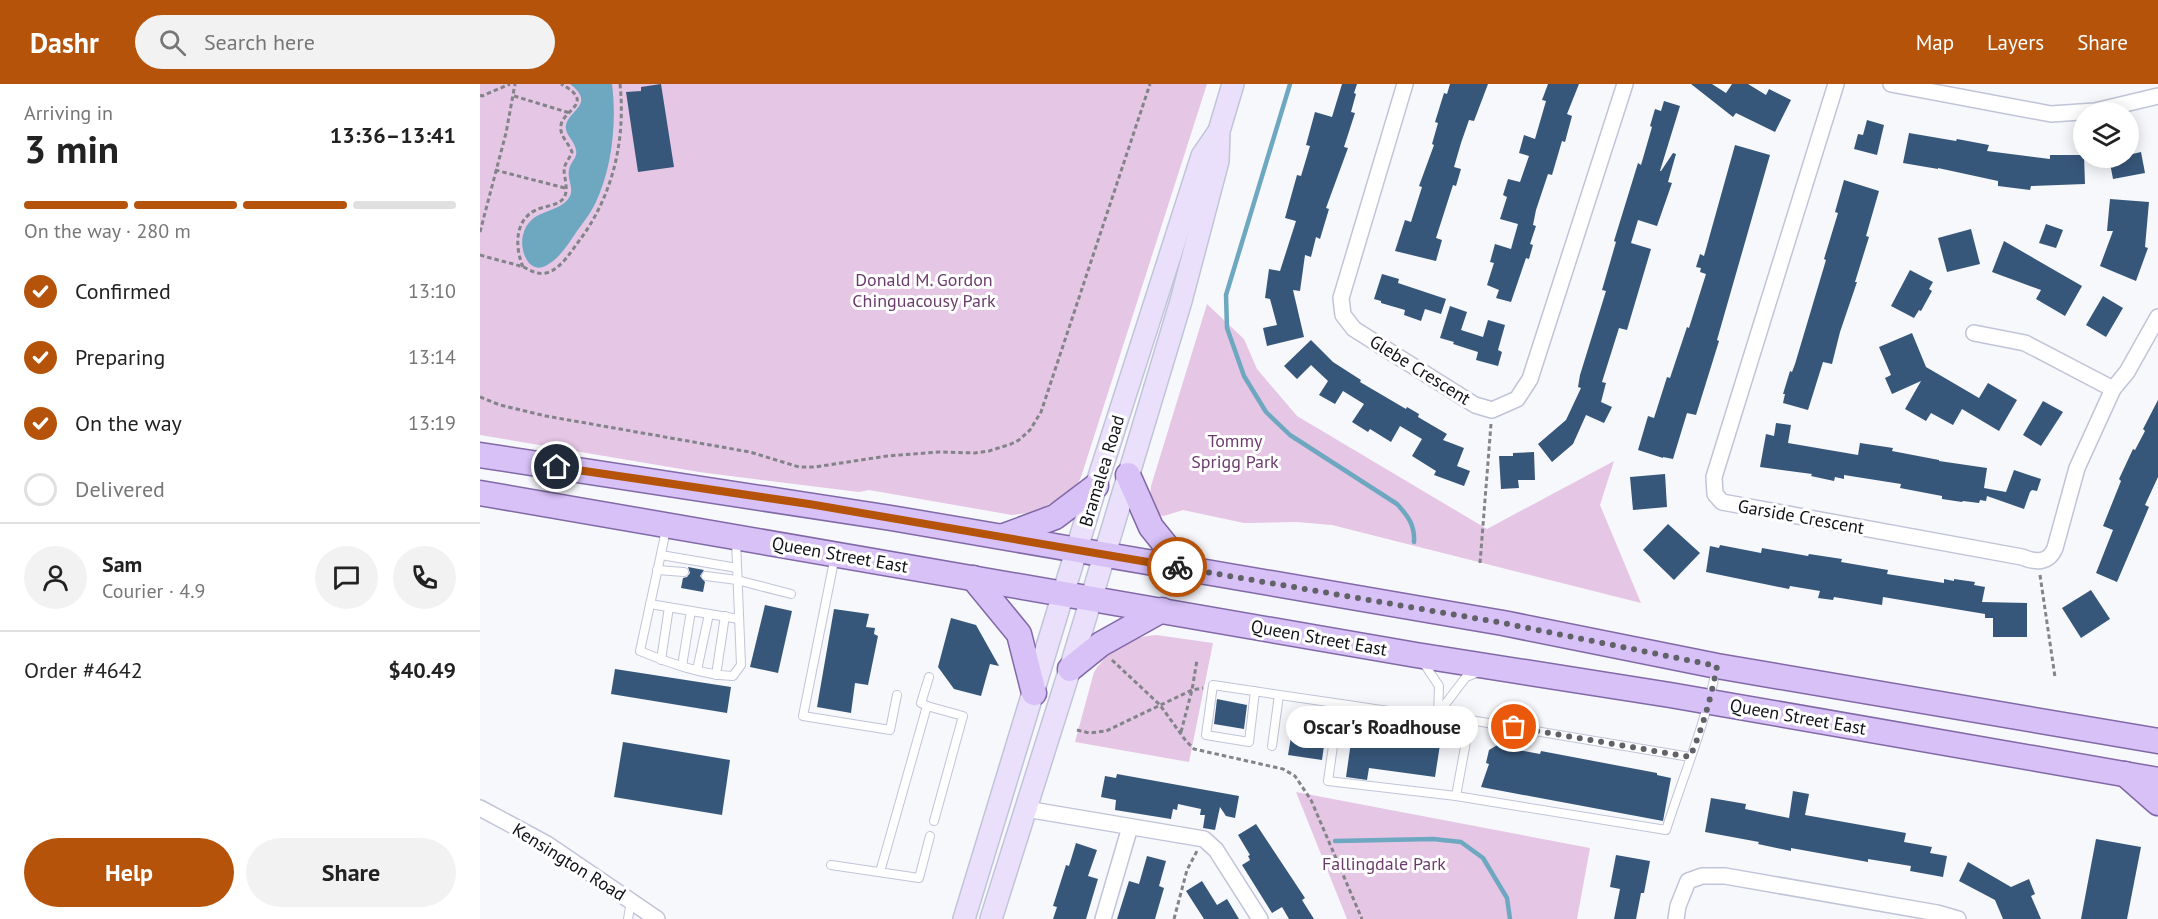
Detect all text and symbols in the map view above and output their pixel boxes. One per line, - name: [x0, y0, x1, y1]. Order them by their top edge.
- search box: [135, 15, 555, 69]
- text: Dashr: [30, 24, 99, 61]
- icon: search: [156, 26, 189, 59]
- text: Search here: [204, 28, 315, 56]
- text: Map: [1916, 29, 1954, 56]
- text: Layers: [1987, 29, 2044, 56]
- text: Share: [2077, 29, 2128, 56]
- text: Arriving in: [24, 100, 113, 126]
- map controls: [2073, 102, 2139, 168]
- button: layers: [2073, 102, 2139, 168]
- text: 13:36–13:41: [330, 121, 456, 149]
- text: 3 min: [24, 123, 119, 174]
- text: On the way · 280 m: [24, 218, 191, 244]
- park label: Donald M. Gordon Chinguacousy Park: [852, 268, 996, 312]
- icon: check: [24, 275, 57, 308]
- text: Confirmed: [75, 277, 171, 305]
- text: 13:10: [408, 278, 456, 304]
- street label: Glebe Crescent: [1366, 329, 1475, 410]
- icon: check: [24, 341, 57, 374]
- text: Preparing: [75, 343, 165, 371]
- text: 13:14: [408, 344, 456, 370]
- icon: check: [24, 407, 57, 440]
- text: On the way: [75, 409, 182, 437]
- text: 13:19: [408, 410, 456, 436]
- street label: Bramalea Road: [1074, 412, 1129, 529]
- park label: Tommy Sprigg Park: [1191, 429, 1279, 473]
- pin: [531, 441, 582, 492]
- icon: home: [540, 450, 573, 483]
- text: Delivered: [75, 475, 165, 503]
- street label: Garside Crescent: [1736, 494, 1866, 539]
- street label: Queen Street East: [770, 531, 910, 578]
- courier: [1147, 537, 1207, 597]
- button: person: [24, 546, 87, 609]
- button: chat: [315, 546, 378, 609]
- button: phone: [393, 546, 456, 609]
- text: Sam: [102, 550, 142, 578]
- icon: bike: [1161, 551, 1194, 584]
- text: Courier · 4.9: [102, 578, 205, 604]
- street label: Queen Street East: [1249, 614, 1389, 661]
- text: Order #4642: [24, 656, 143, 684]
- text: $40.49: [388, 656, 456, 684]
- street label: Queen Street East: [1728, 693, 1868, 740]
- pin: [1488, 701, 1539, 752]
- callout: Oscar's Roadhouse: [1286, 706, 1478, 748]
- icon: bag: [1497, 710, 1530, 743]
- text: Oscar's Roadhouse: [1303, 714, 1461, 740]
- street label: Kensington Road: [508, 818, 630, 906]
- button: Help: [24, 838, 234, 907]
- button: Share: [246, 838, 456, 907]
- park label: Fallingdale Park: [1322, 852, 1446, 875]

